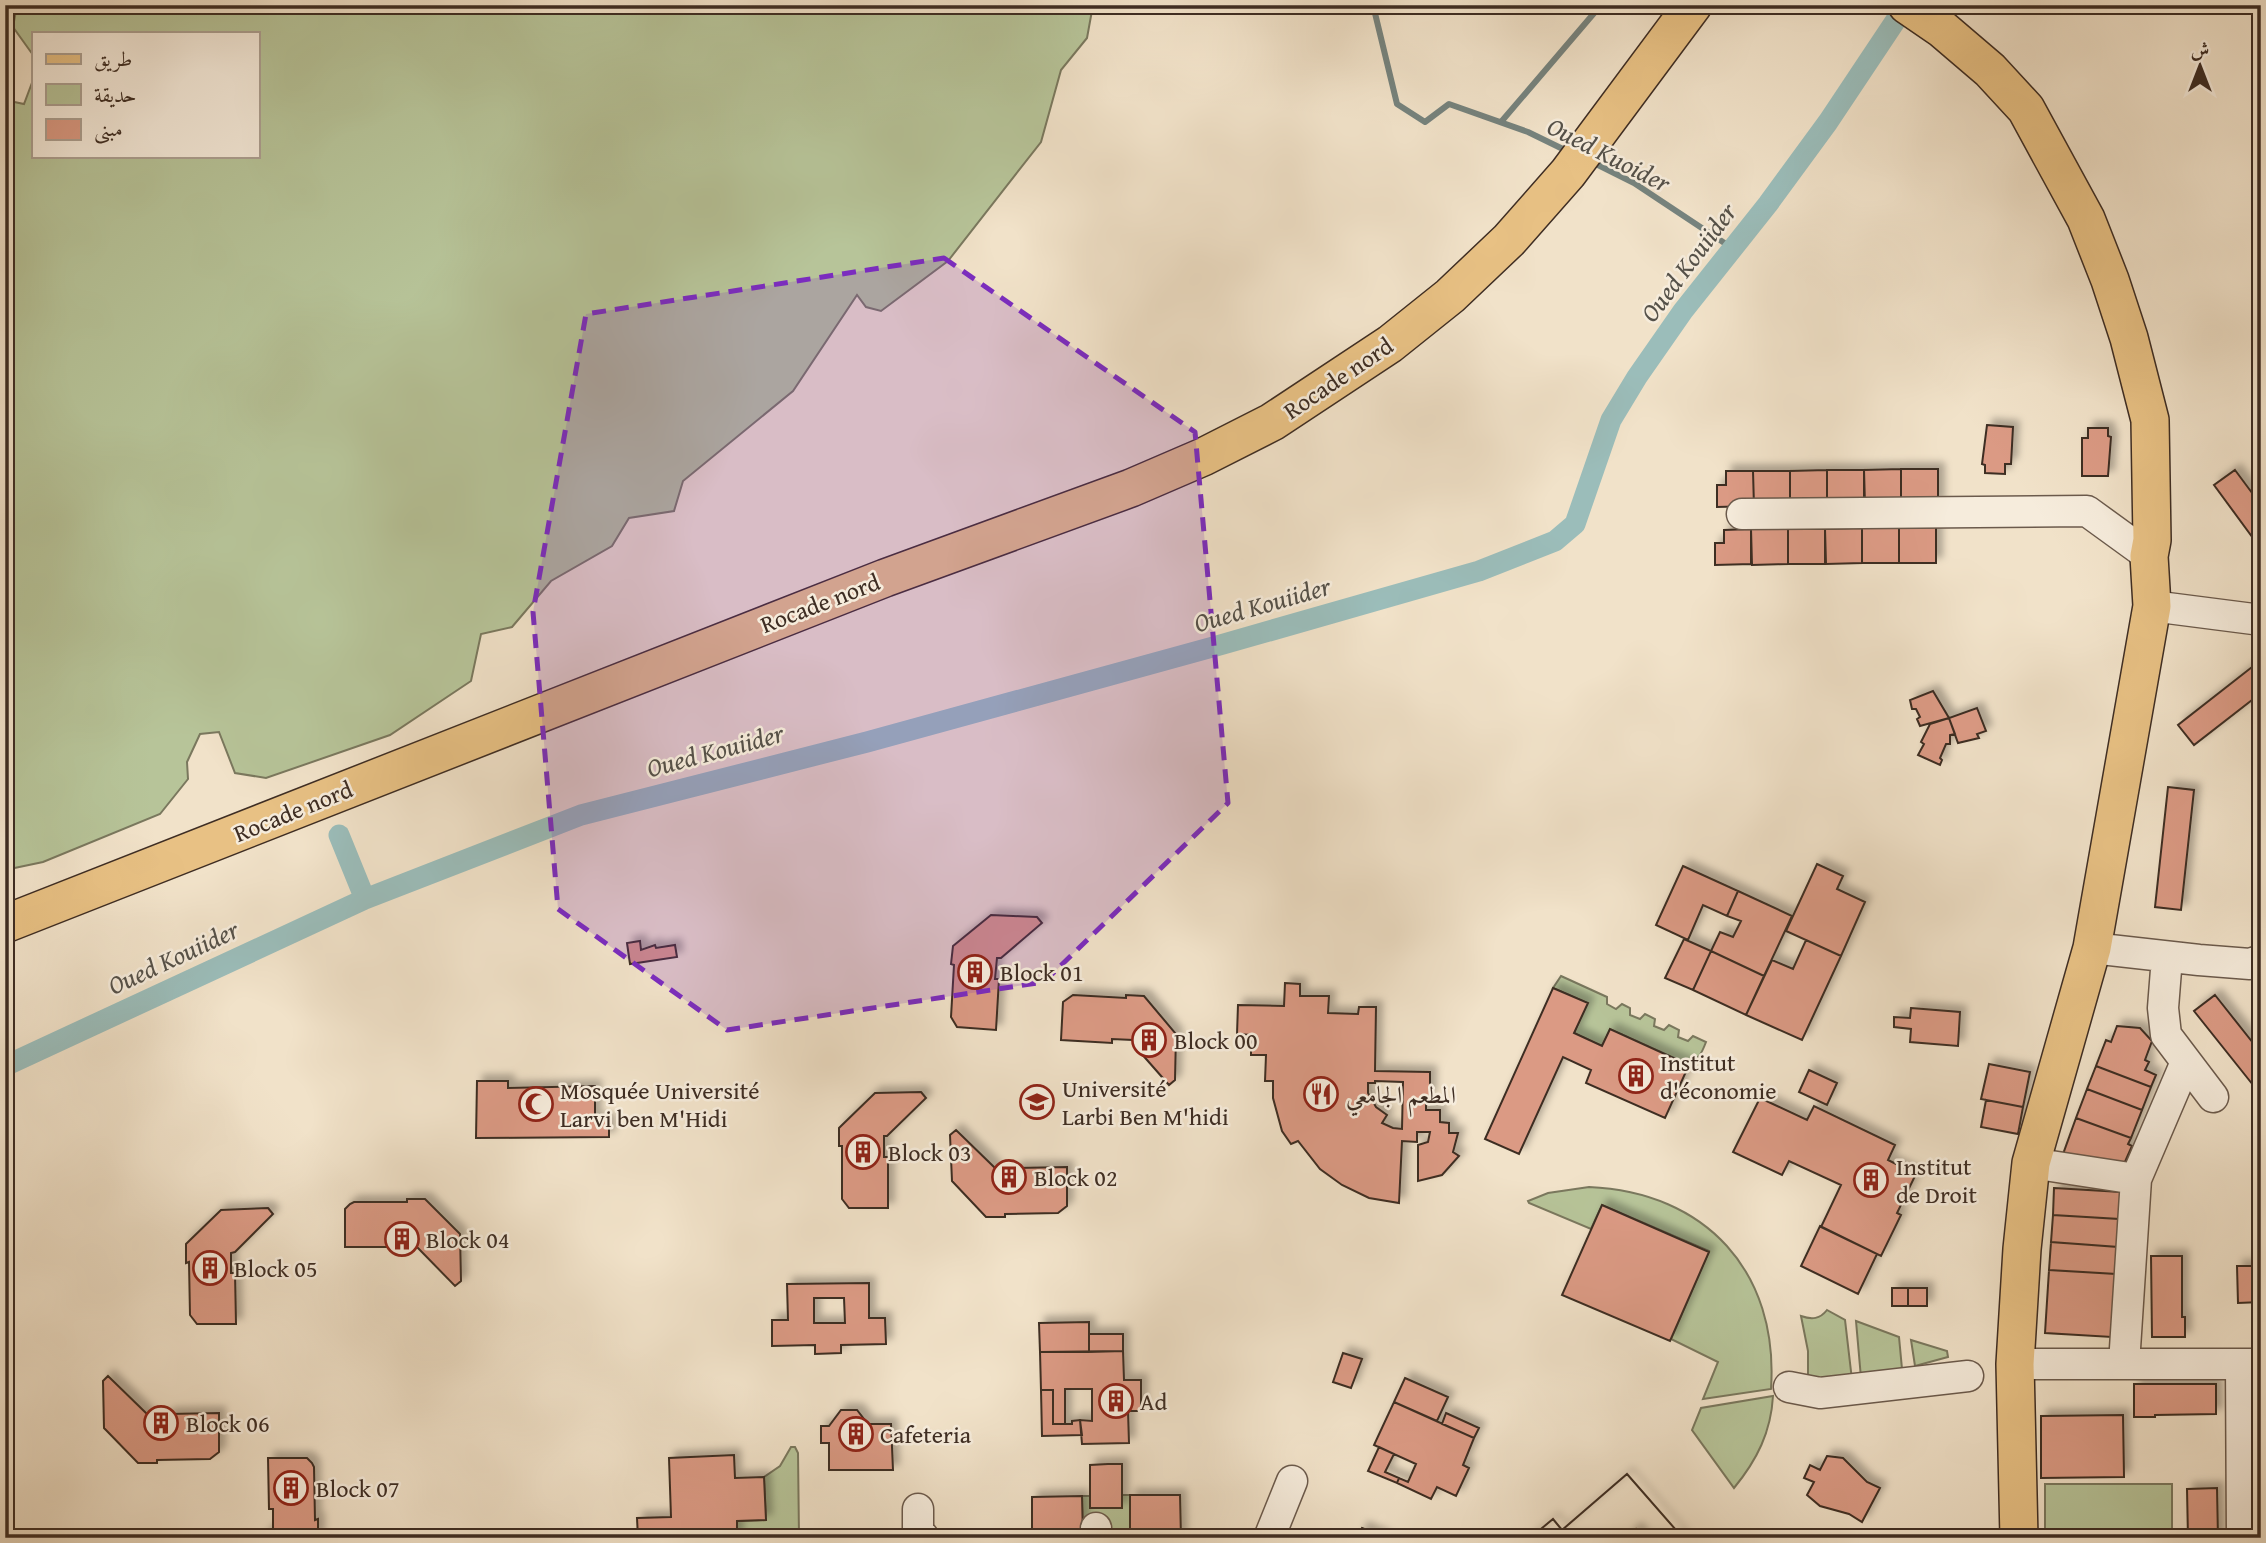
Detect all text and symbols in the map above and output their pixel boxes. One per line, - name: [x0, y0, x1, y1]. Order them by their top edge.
- legend: [32, 32, 259, 158]
- north arrow: [2164, 32, 2234, 102]
- text: ش: [2191, 35, 2209, 63]
- text: طريق: [94, 43, 132, 74]
- text: حديقة: [94, 79, 137, 110]
- water label: Oued Kuoider: [1540, 106, 1679, 202]
- text: مبنى: [94, 113, 123, 144]
- water label: Oued Kouiider: [1630, 193, 1747, 330]
- street label: Rocade nord: [1276, 328, 1400, 428]
- street label: Rocade nord: [755, 564, 885, 642]
- water label: Oued Kouiider: [1189, 565, 1336, 642]
- water label: Oued Kouiider: [642, 713, 789, 787]
- street label: Rocade nord: [228, 771, 358, 851]
- water label: Oued Kouiider: [101, 909, 246, 1004]
- building icon: Block 01: [956, 953, 994, 991]
- place label: Block 01: [1000, 955, 1083, 990]
- building icon: Block 00: [1130, 1021, 1168, 1059]
- place label: Block 00: [1174, 1023, 1257, 1058]
- place label: Institut d'économie: [1660, 1045, 1776, 1108]
- building icon: Institut d'économie: [1617, 1057, 1655, 1095]
- place label: Université Larbi Ben M'hidi: [1062, 1071, 1229, 1134]
- place label: Mosquée Université Larvi ben M'Hidi: [560, 1073, 759, 1136]
- restaurant icon: المطعم الجامعي: [1302, 1075, 1340, 1113]
- place label: المطعم الجامعي: [1346, 1077, 1456, 1117]
- school or university icon: Université Larbi Ben M'hidi: [1018, 1083, 1056, 1121]
- mosque icon: Mosquée Université Larvi ben M'Hidi: [517, 1085, 555, 1123]
- building icon: Block 03: [844, 1133, 882, 1171]
- place label: Block 03: [888, 1135, 971, 1170]
- place label: Institut de Droit: [1896, 1149, 1977, 1212]
- building icon: Block 02: [990, 1158, 1028, 1196]
- place label: Block 02: [1034, 1160, 1117, 1195]
- building icon: Institut de Droit: [1852, 1161, 1890, 1199]
- building icon: Block 04: [383, 1220, 421, 1258]
- place label: Block 04: [426, 1222, 509, 1257]
- building icon: Block 05: [191, 1249, 229, 1287]
- place label: Block 05: [234, 1251, 317, 1286]
- building icon: Ad: [1097, 1382, 1135, 1420]
- place label: Ad: [1140, 1384, 1168, 1419]
- building icon: Block 06: [142, 1404, 180, 1442]
- place label: Block 06: [186, 1406, 269, 1441]
- building icon: Cafeteria: [837, 1415, 875, 1453]
- place label: Cafeteria: [880, 1417, 972, 1452]
- building icon: Block 07: [272, 1469, 310, 1507]
- place label: Block 07: [316, 1471, 399, 1506]

